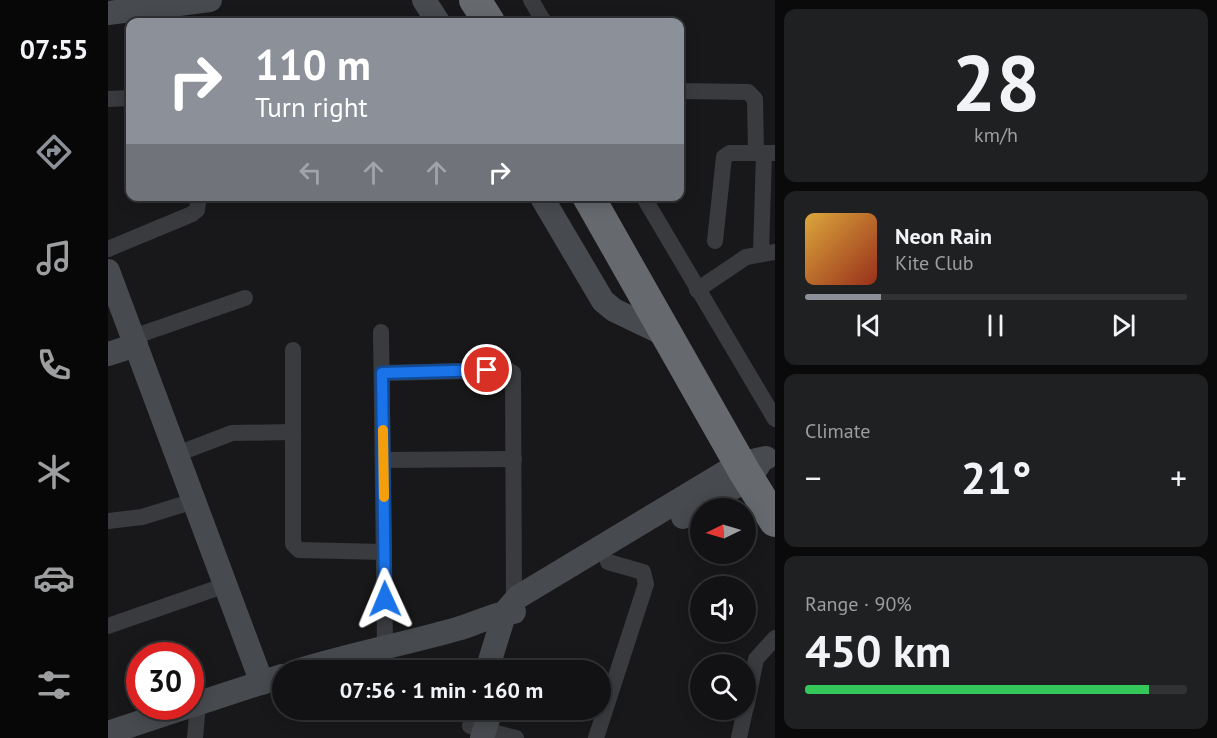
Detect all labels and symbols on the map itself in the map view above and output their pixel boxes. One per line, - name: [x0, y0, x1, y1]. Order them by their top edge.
- pin: [461, 344, 512, 395]
- north arrow: [690, 498, 756, 564]
- position arrow: [353, 567, 417, 631]
- speed limit sign: 30: [126, 642, 204, 720]

